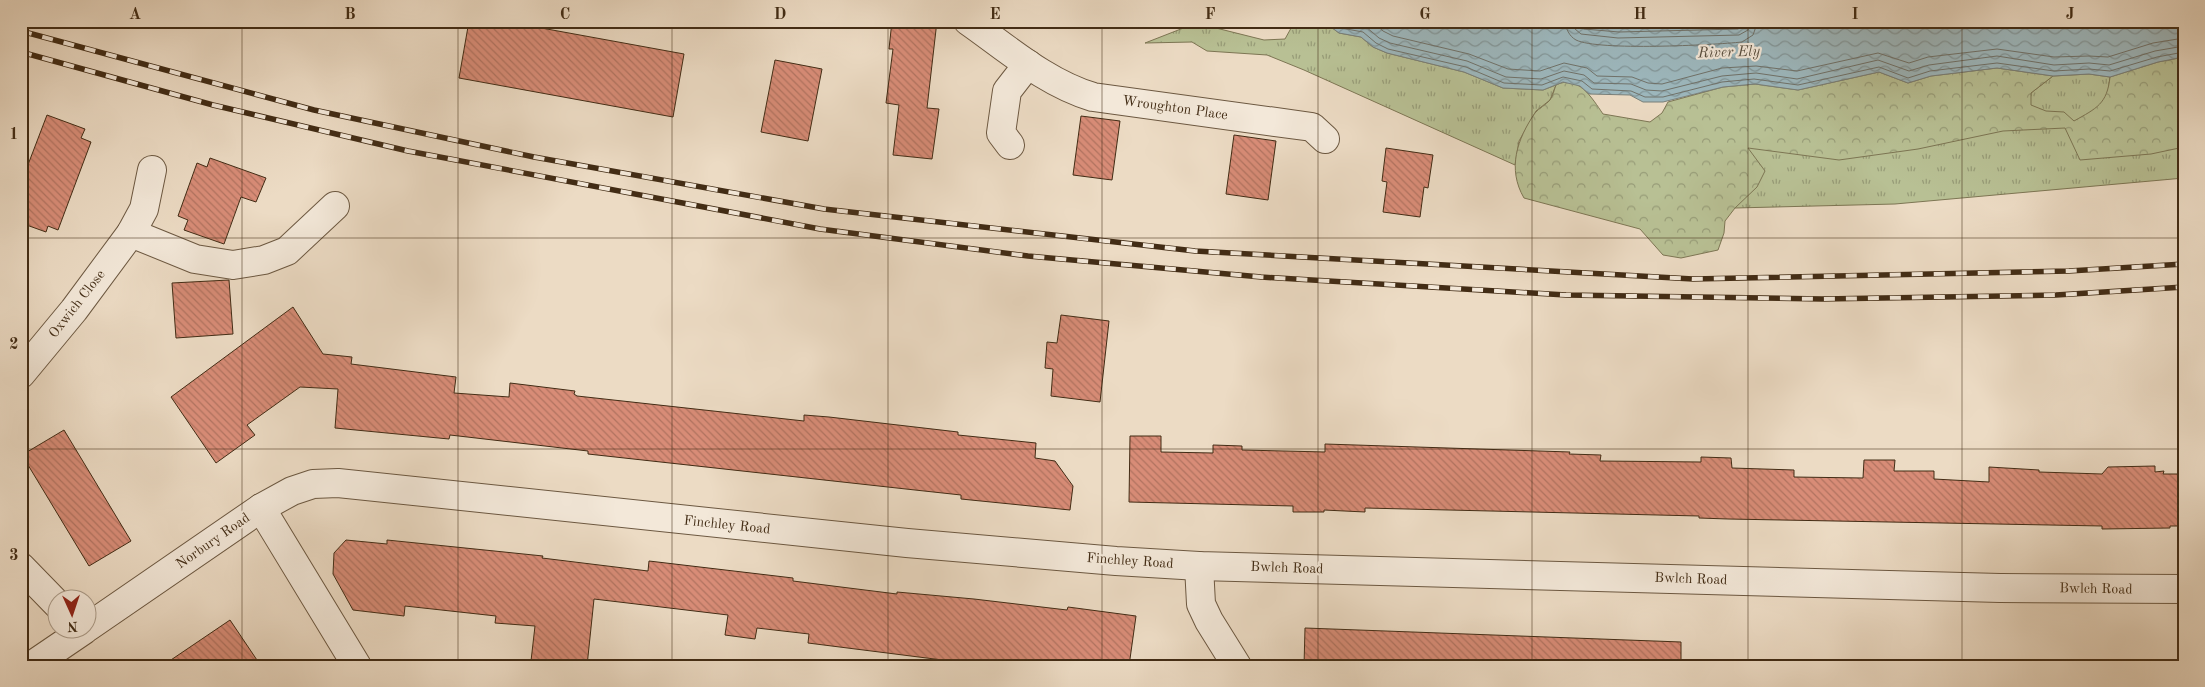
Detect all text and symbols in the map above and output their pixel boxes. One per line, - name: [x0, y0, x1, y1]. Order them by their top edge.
- text: A: [129, 7, 141, 23]
- text: B: [344, 7, 356, 23]
- text: C: [560, 7, 570, 23]
- text: D: [774, 7, 786, 23]
- text: E: [989, 7, 1001, 23]
- text: F: [1205, 7, 1216, 23]
- text: G: [1419, 7, 1431, 23]
- text: H: [1633, 7, 1647, 23]
- text: I: [1851, 7, 1859, 23]
- text: J: [2066, 7, 2075, 23]
- water label: River Ely: [1697, 44, 1761, 62]
- street label: Wroughton Place: [1121, 94, 1229, 122]
- text: 1: [9, 127, 19, 143]
- street label: Oxwich Close: [46, 267, 108, 341]
- text: 2: [9, 337, 19, 353]
- street label: Norbury Road: [174, 510, 252, 572]
- street label: Finchley Road: [683, 513, 771, 537]
- text: 3: [9, 548, 19, 564]
- street label: Finchley Road: [1086, 551, 1174, 571]
- street label: Bwlch Road: [1250, 560, 1324, 576]
- street label: Bwlch Road: [1654, 571, 1728, 587]
- street label: Bwlch Road: [2059, 581, 2133, 597]
- north arrow: [48, 590, 98, 640]
- text: N: [67, 619, 78, 633]

